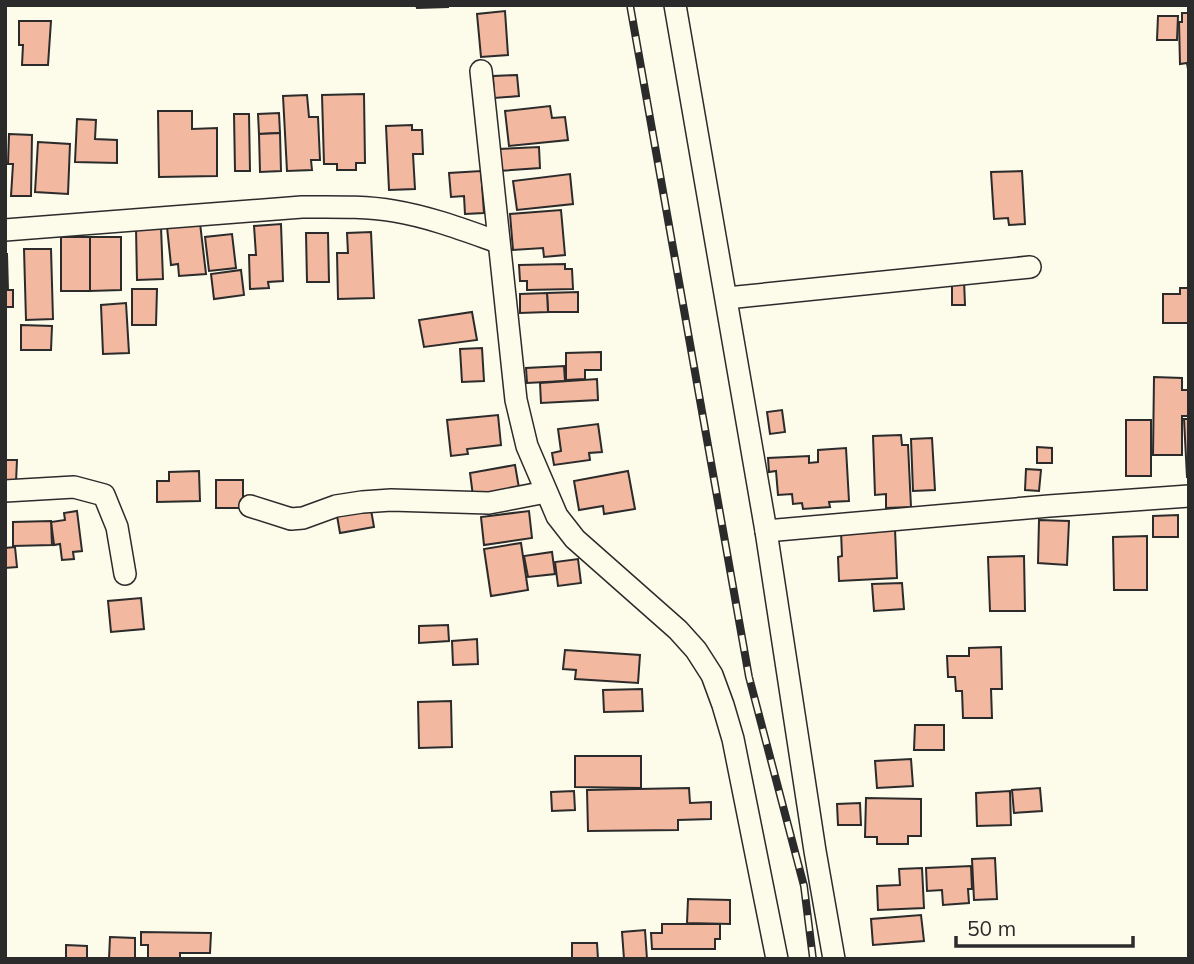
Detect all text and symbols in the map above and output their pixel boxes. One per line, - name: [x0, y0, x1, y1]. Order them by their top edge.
- scale bar: [956, 904, 1133, 948]
- text: 50 m: [967, 915, 1016, 941]

